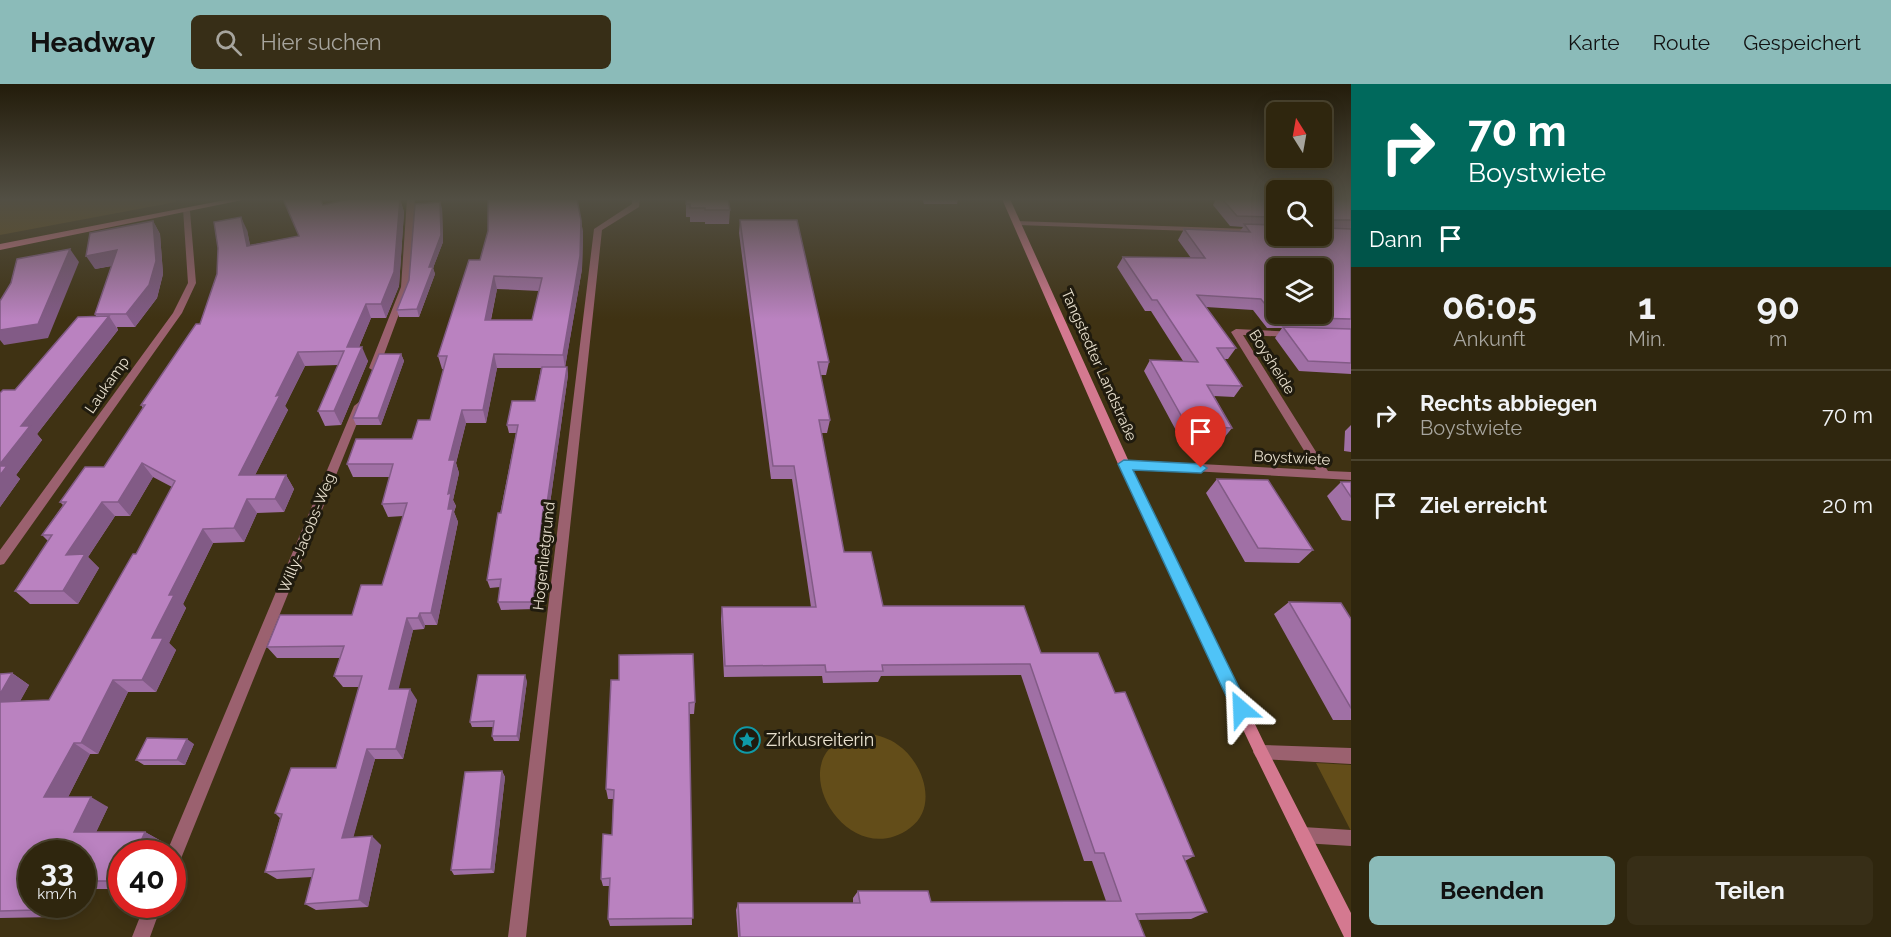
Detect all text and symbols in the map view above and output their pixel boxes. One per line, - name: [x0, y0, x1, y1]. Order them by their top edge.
- search box: [191, 15, 611, 69]
- text: Headway: [30, 26, 155, 59]
- icon: search: [212, 26, 245, 59]
- text: Hier suchen: [260, 29, 382, 55]
- text: Karte: [1568, 30, 1620, 55]
- text: Route: [1653, 30, 1710, 55]
- text: Gespeichert: [1743, 30, 1861, 55]
- north arrow: [1266, 102, 1332, 168]
- map controls: [1266, 102, 1332, 324]
- text: 70 m: [1468, 107, 1567, 156]
- icon: right: [1369, 108, 1447, 186]
- text: Boystwiete: [1468, 157, 1606, 188]
- button: search: [1266, 180, 1332, 246]
- icon: arrive: [1434, 222, 1467, 255]
- text: Dann: [1369, 226, 1422, 252]
- button: layers: [1266, 258, 1332, 324]
- text: 06:05: [1442, 285, 1537, 327]
- text: 1: [1638, 285, 1656, 327]
- text: 90: [1757, 285, 1800, 327]
- street label: Tangstedter Landstraße: [1057, 286, 1141, 444]
- street label: Boysheide: [1245, 326, 1299, 398]
- text: Ankunft: [1453, 327, 1526, 351]
- text: Min.: [1628, 327, 1665, 351]
- text: m: [1769, 327, 1787, 351]
- street label: Laukamp: [81, 353, 133, 417]
- text: Rechts abbiegen: [1420, 390, 1597, 416]
- icon: right: [1369, 399, 1402, 432]
- text: 70 m: [1822, 402, 1873, 428]
- pin: [1175, 406, 1226, 468]
- icon: arrive: [1184, 415, 1217, 448]
- text: Boystwiete: [1420, 416, 1522, 440]
- street label: Boystwiete: [1253, 447, 1331, 469]
- street label: Willy-Jacobs-Weg: [275, 470, 339, 596]
- icon: arrive: [1369, 489, 1402, 522]
- text: Ziel erreicht: [1420, 492, 1547, 518]
- text: 20 m: [1822, 492, 1873, 518]
- street label: Hogenlietgrund: [529, 501, 559, 611]
- position arrow: [1209, 677, 1273, 741]
- place icon: Zirkusreiterin: [732, 725, 762, 755]
- place label: Zirkusreiterin: [766, 729, 874, 750]
- speed limit sign: 40: [108, 840, 186, 918]
- text: 33: [40, 854, 74, 889]
- button: Beenden: [1369, 856, 1615, 925]
- button: Teilen: [1627, 856, 1873, 925]
- text: km/h: [37, 885, 77, 903]

